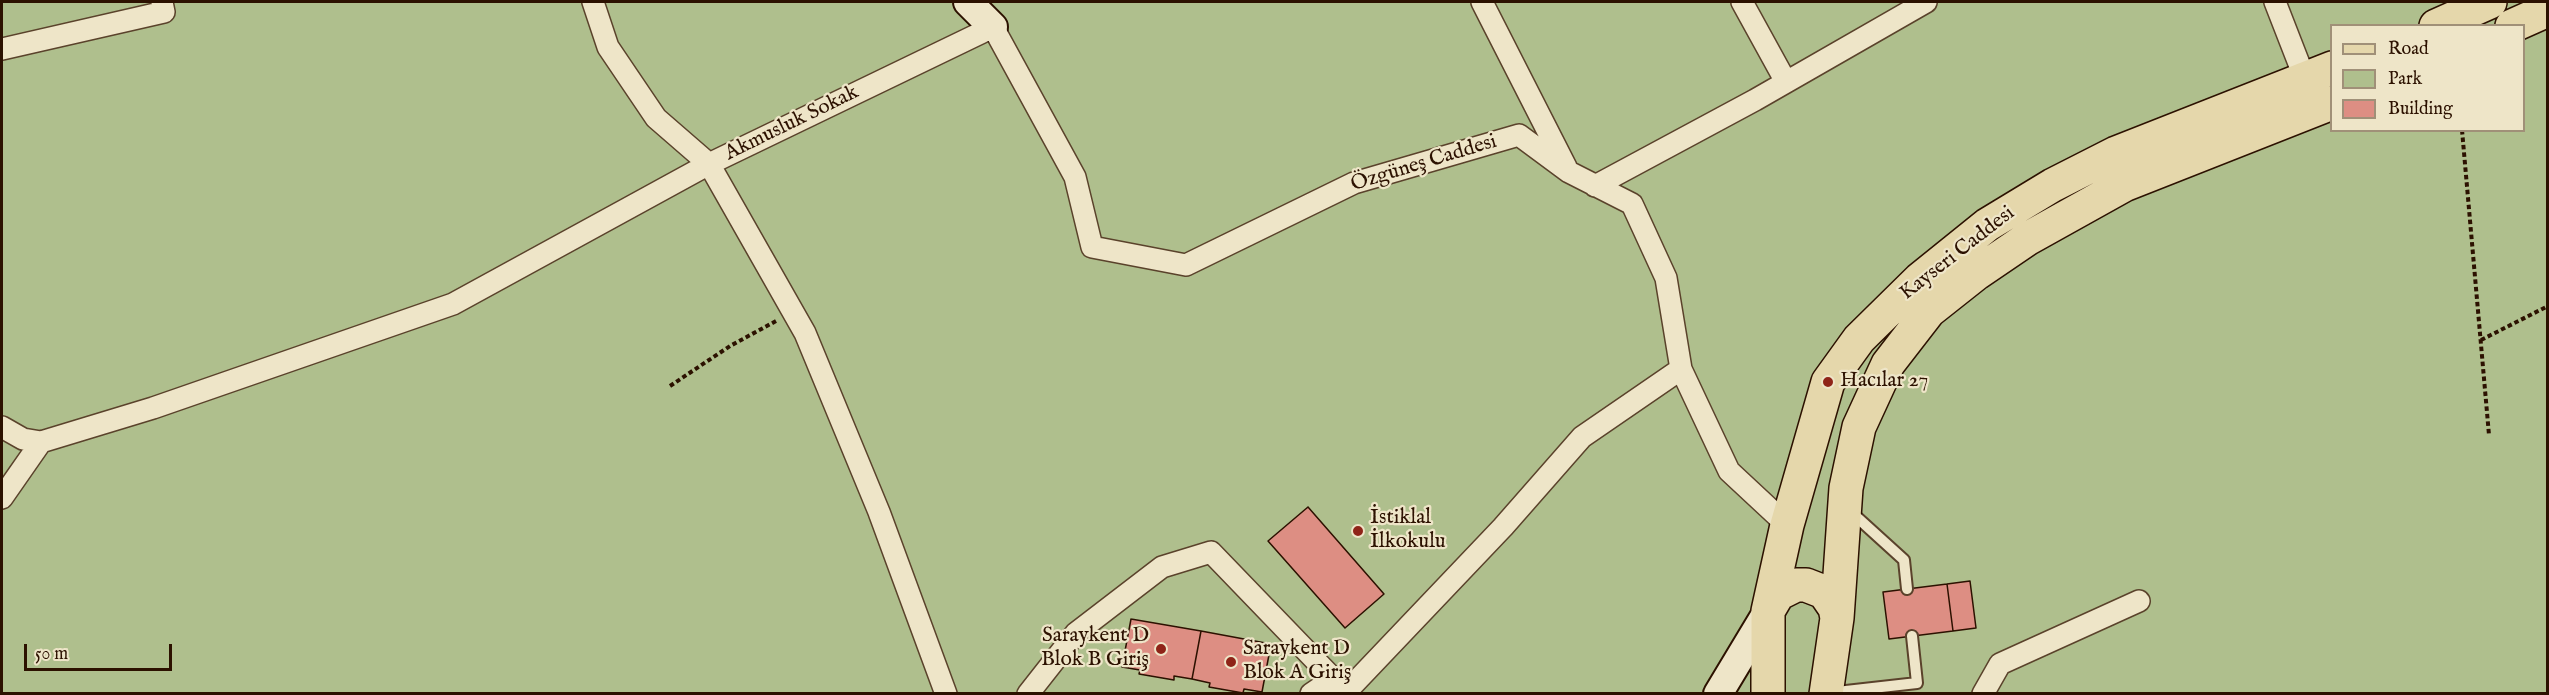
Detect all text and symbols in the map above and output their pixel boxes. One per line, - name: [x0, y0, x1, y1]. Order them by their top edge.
- legend: [2330, 24, 2525, 132]
- text: Road: [2388, 38, 2429, 61]
- text: Park: [2388, 68, 2422, 91]
- street label: Akmusluk Sokak: [721, 81, 863, 167]
- text: Building: [2388, 98, 2453, 121]
- street label: Özgüneş Caddesi: [1348, 130, 1500, 198]
- street label: Kayseri Caddesi: [1896, 201, 2020, 307]
- place label: Hacılar 27: [1840, 369, 1928, 395]
- marker: Hacılar 27: [1821, 375, 1835, 389]
- place label: İstiklal İlkokulu: [1370, 506, 1446, 556]
- marker: İstiklal İlkokulu: [1351, 524, 1365, 538]
- place label: Saraykent D Blok B Giriş: [1041, 624, 1149, 674]
- scale bar: [27, 632, 176, 670]
- place label: Saraykent D Blok A Giriş: [1243, 637, 1351, 687]
- marker: Saraykent D Blok B Giriş: [1154, 642, 1168, 656]
- text: 50 m: [35, 643, 68, 666]
- marker: Saraykent D Blok A Giriş: [1224, 655, 1238, 669]

